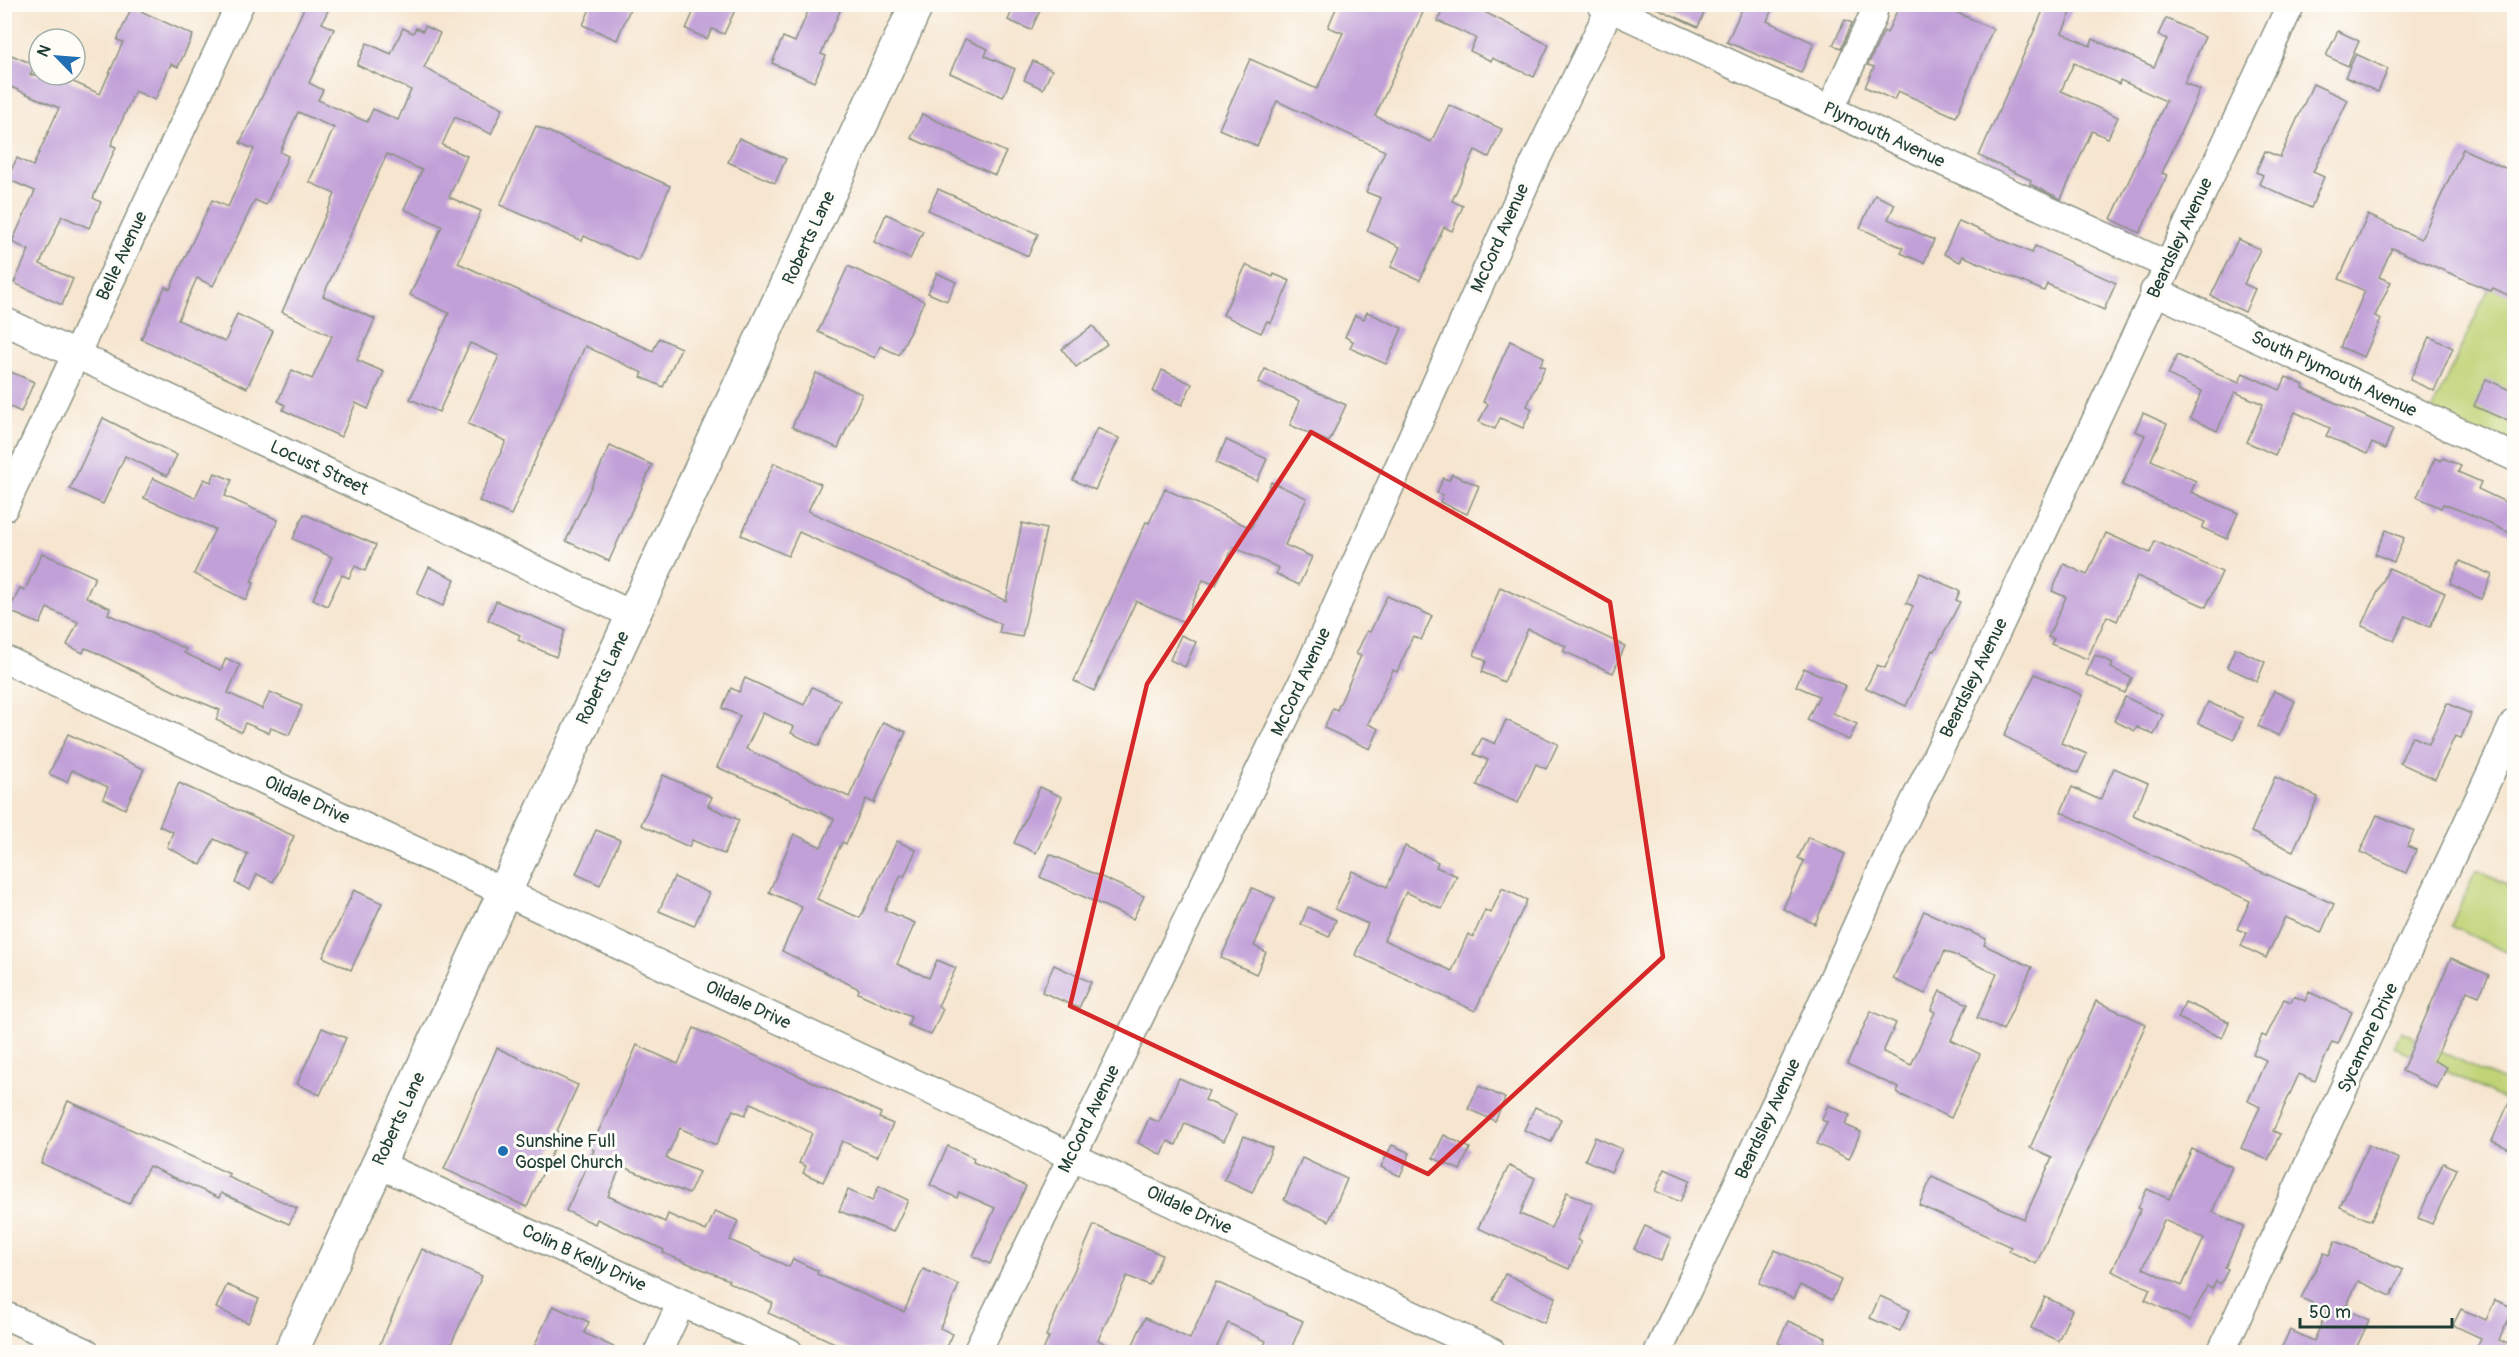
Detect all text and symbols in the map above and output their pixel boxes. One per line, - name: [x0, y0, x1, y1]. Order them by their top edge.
- north arrow: [27, 27, 87, 87]
- text: N: [33, 42, 56, 60]
- street label: Plymouth Avenue: [1820, 97, 1949, 173]
- street label: Beardsley Avenue: [2142, 174, 2218, 302]
- street label: McCord Avenue: [1466, 180, 1534, 296]
- street label: Roberts Lane: [777, 187, 841, 288]
- street label: Belle Avenue: [91, 208, 153, 304]
- street label: South Plymouth Avenue: [2247, 325, 2421, 423]
- street label: Locust Street: [266, 435, 373, 501]
- street label: Beardsley Avenue: [1935, 614, 2013, 742]
- street label: McCord Avenue: [1266, 624, 1336, 740]
- street label: Roberts Lane: [571, 627, 635, 728]
- street label: Oildale Drive: [261, 770, 353, 830]
- street label: Oildale Drive: [702, 975, 794, 1035]
- street label: Sycamore Drive: [2333, 979, 2404, 1097]
- street label: Beardsley Avenue: [1730, 1055, 1806, 1183]
- street label: McCord Avenue: [1053, 1061, 1125, 1177]
- street label: Roberts Lane: [367, 1068, 431, 1169]
- place label: Sunshine Full Gospel Church: [515, 1130, 623, 1174]
- marker: Sunshine Full Gospel Church: [496, 1144, 510, 1158]
- street label: Oildale Drive: [1143, 1180, 1235, 1240]
- street label: Colin B Kelly Drive: [518, 1219, 650, 1297]
- scale bar: [2300, 1291, 2452, 1329]
- text: 50 m: [2309, 1301, 2351, 1324]

